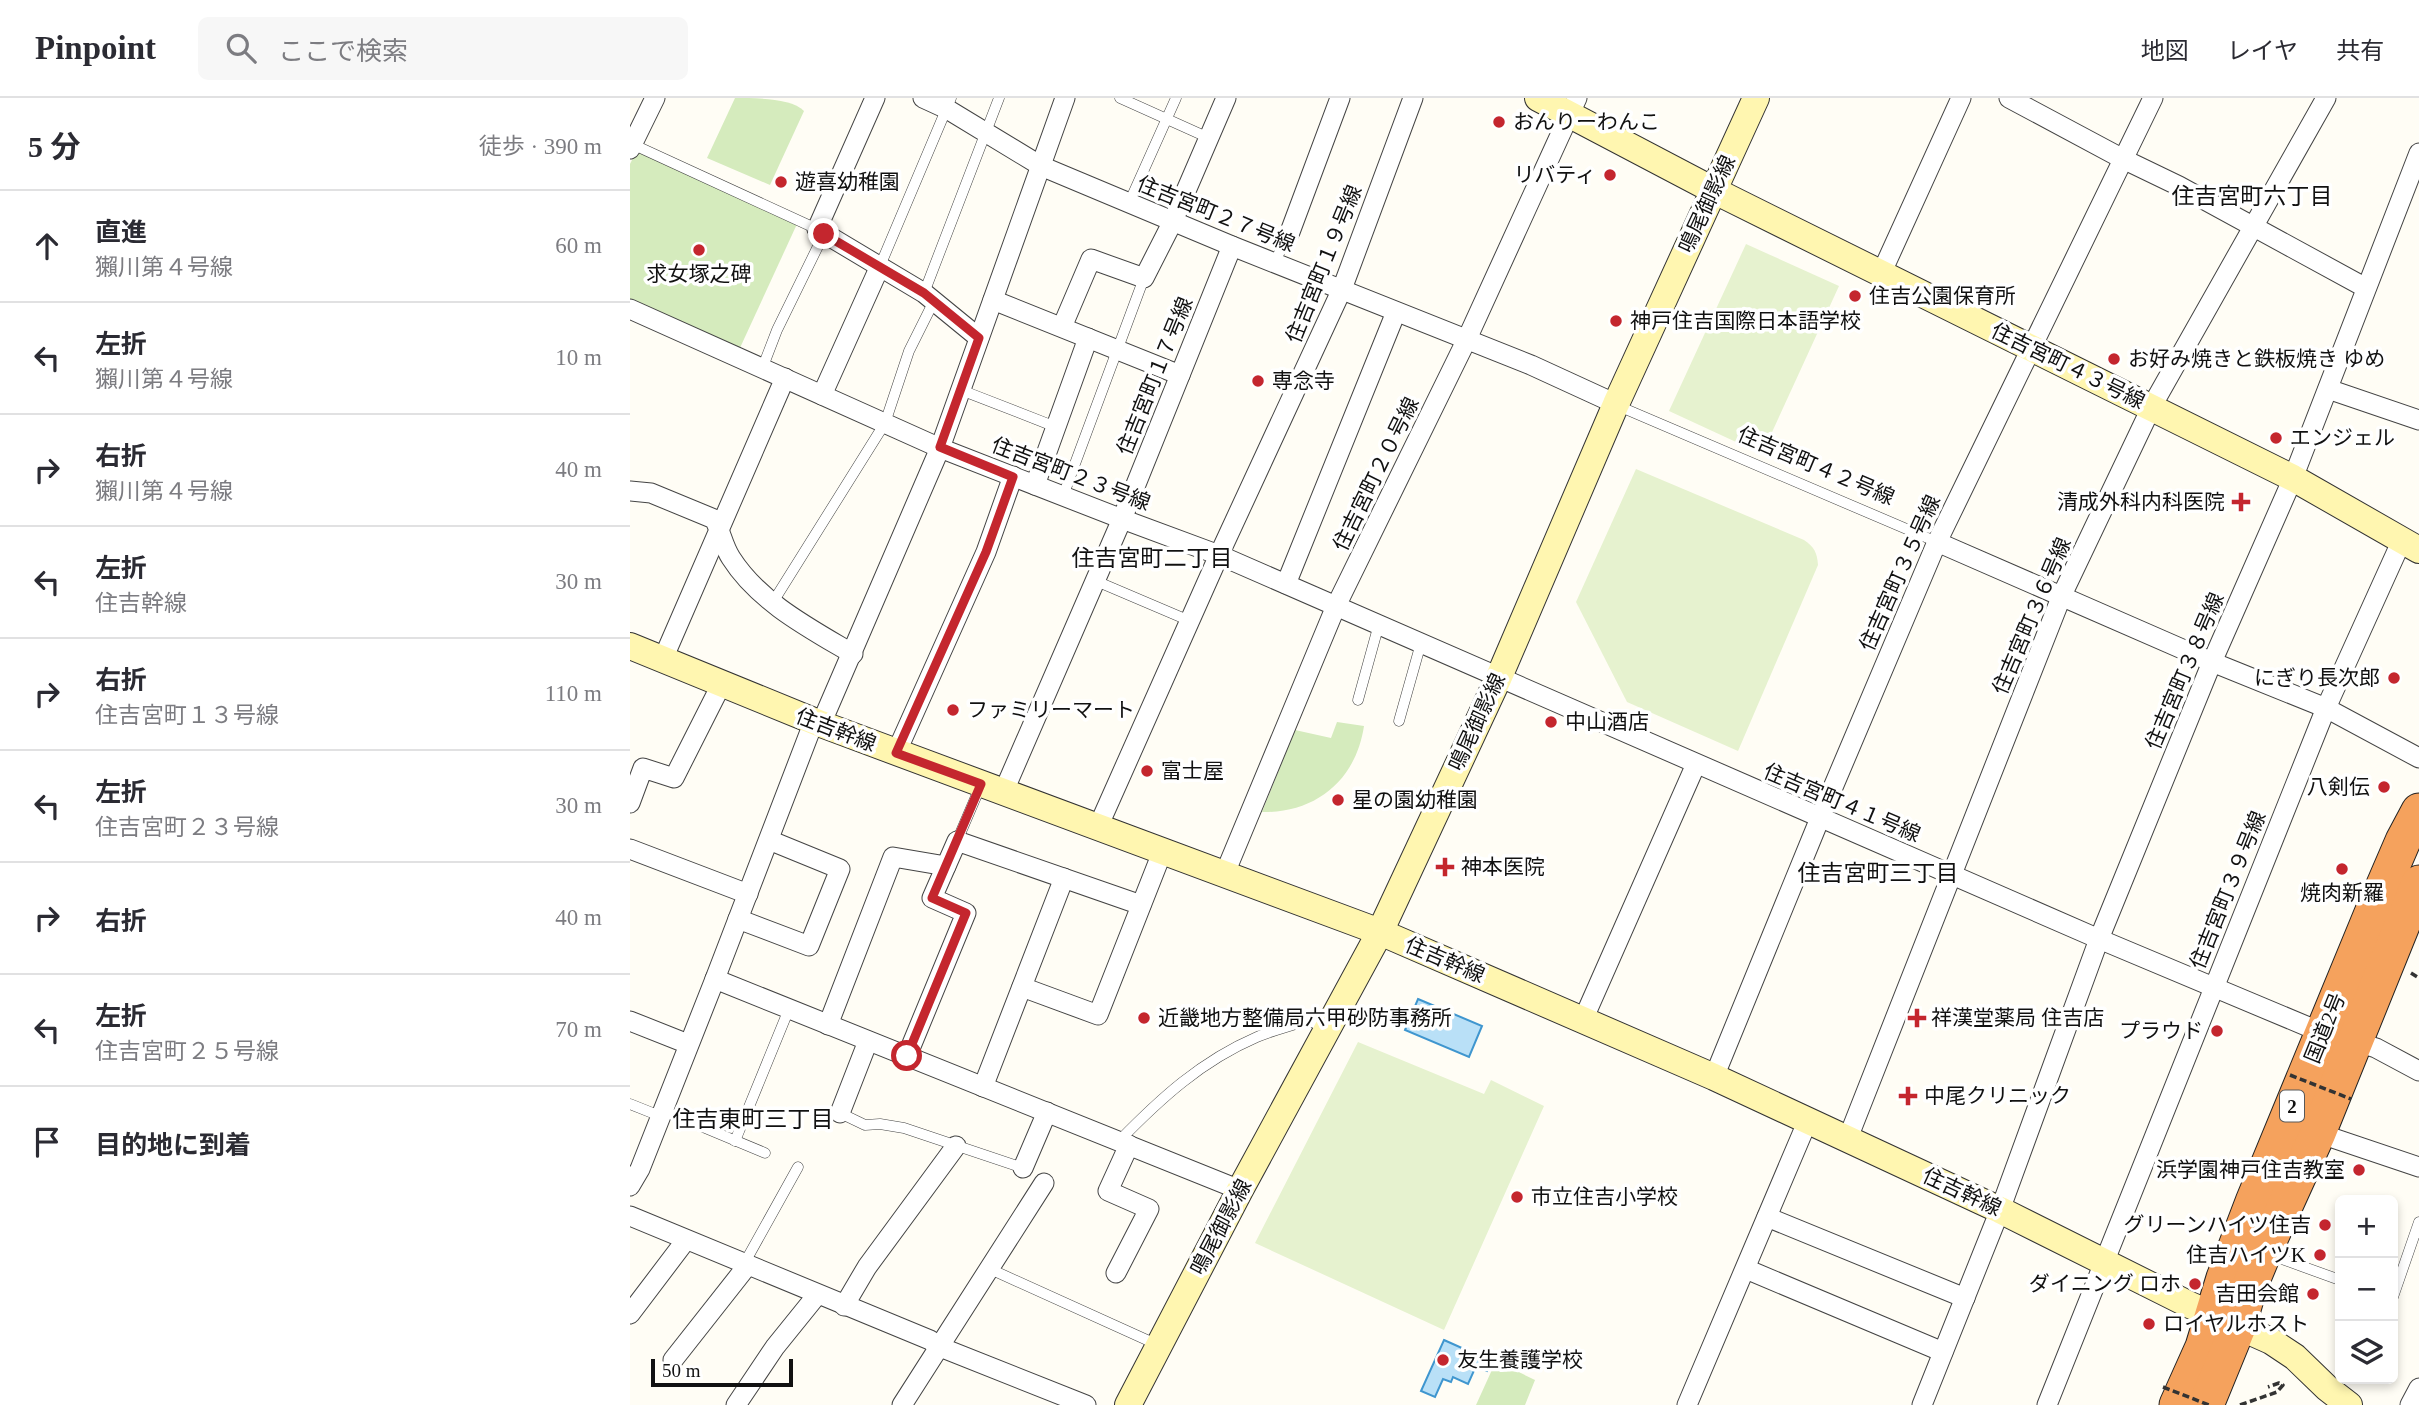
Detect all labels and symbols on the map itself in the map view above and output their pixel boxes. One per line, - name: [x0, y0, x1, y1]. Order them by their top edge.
- place label: おんりーわんこ: [1513, 110, 1660, 134]
- marker: おんりーわんこ: [1491, 114, 1507, 130]
- street label: 鳴尾御影線: [1674, 151, 1740, 257]
- place label: リバティ: [1513, 163, 1596, 187]
- marker: リバティ: [1602, 167, 1618, 183]
- place label: 遊喜幼稚園: [795, 170, 900, 194]
- street label: 住吉宮町２７号線: [1134, 171, 1298, 257]
- marker: 遊喜幼稚園: [773, 174, 789, 190]
- street label: 住吉宮町１９号線: [1281, 182, 1367, 346]
- district label: 住吉宮町六丁目: [2172, 184, 2333, 209]
- route end: [808, 218, 839, 249]
- marker: 求女塚之碑: [691, 242, 707, 258]
- place label: 求女塚之碑: [647, 262, 752, 286]
- place label: 住吉公園保育所: [1869, 284, 2016, 308]
- marker: 住吉公園保育所: [1847, 288, 1863, 304]
- street label: 住吉宮町１７号線: [1112, 294, 1198, 458]
- place label: 神戸住吉国際日本語学校: [1630, 309, 1861, 333]
- marker: 神戸住吉国際日本語学校: [1608, 313, 1624, 329]
- street label: 住吉宮町４３号線: [1987, 318, 2149, 414]
- place label: お好み焼きと鉄板焼き ゆめ: [2128, 347, 2385, 371]
- marker: お好み焼きと鉄板焼き ゆめ: [2106, 351, 2122, 367]
- place label: 専念寺: [1272, 369, 1335, 393]
- marker: 専念寺: [1250, 373, 1266, 389]
- street label: 住吉宮町２０号線: [1328, 393, 1424, 555]
- street label: 住吉宮町４２号線: [1734, 422, 1898, 510]
- place label: エンジェル: [2290, 426, 2395, 450]
- marker: エンジェル: [2268, 430, 2284, 446]
- street label: 住吉宮町２３号線: [988, 433, 1154, 515]
- place label: 清成外科内科医院: [2057, 490, 2225, 514]
- street label: 住吉宮町３５号線: [1855, 491, 1945, 655]
- marker: 清成外科内科医院: [2231, 492, 2251, 512]
- street label: 住吉宮町３６号線: [1988, 534, 2076, 698]
- district label: 住吉宮町二丁目: [1072, 546, 1233, 571]
- street label: 住吉宮町３８号線: [2141, 589, 2229, 753]
- place label: にぎり長次郎: [2254, 666, 2380, 690]
- street label: 鳴尾御影線: [1444, 669, 1510, 775]
- marker: にぎり長次郎: [2386, 670, 2402, 686]
- place label: ファミリーマート: [967, 698, 1135, 722]
- marker: ファミリーマート: [945, 702, 961, 718]
- street label: 住吉幹線: [792, 704, 880, 756]
- place label: 中山酒店: [1565, 710, 1649, 734]
- marker: 中山酒店: [1543, 714, 1559, 730]
- place label: 富士屋: [1161, 759, 1224, 783]
- street label: 住吉宮町４１号線: [1760, 759, 1924, 847]
- marker: 富士屋: [1139, 763, 1155, 779]
- place label: 八剣伝: [2307, 775, 2370, 799]
- marker: 八剣伝: [2376, 779, 2392, 795]
- place label: 星の園幼稚園: [1352, 788, 1478, 812]
- marker: 星の園幼稚園: [1330, 792, 1346, 808]
- street label: 住吉宮町３９号線: [2185, 808, 2271, 972]
- place label: 神本医院: [1461, 855, 1545, 879]
- marker: 神本医院: [1435, 857, 1455, 877]
- district label: 住吉宮町三丁目: [1798, 861, 1959, 886]
- marker: 焼肉新羅: [2334, 861, 2350, 877]
- place label: 焼肉新羅: [2300, 881, 2384, 905]
- street label: 住吉幹線: [1402, 933, 1488, 987]
- street label: 国道2号: [2300, 989, 2350, 1067]
- place label: 近畿地方整備局六甲砂防事務所: [1158, 1006, 1452, 1030]
- place label: 祥漢堂薬局 住吉店: [1931, 1006, 2104, 1030]
- marker: 近畿地方整備局六甲砂防事務所: [1136, 1010, 1152, 1026]
- marker: 祥漢堂薬局 住吉店: [1909, 1010, 1925, 1026]
- place label: プラウド: [2119, 1019, 2203, 1043]
- marker: プラウド: [2209, 1023, 2225, 1039]
- route start: [891, 1040, 922, 1071]
- place label: 中尾クリニック: [1924, 1084, 2071, 1108]
- marker: 中尾クリニック: [1898, 1086, 1918, 1106]
- road number: 2: [2280, 1090, 2304, 1122]
- district label: 住吉東町三丁目: [673, 1107, 834, 1132]
- place label: 浜学園神戸住吉教室: [2156, 1158, 2345, 1182]
- marker: 浜学園神戸住吉教室: [2351, 1162, 2367, 1178]
- street label: 住吉幹線: [1919, 1163, 2005, 1221]
- street label: 鳴尾御影線: [1186, 1175, 1256, 1279]
- place label: 市立住吉小学校: [1531, 1185, 1678, 1209]
- marker: 市立住吉小学校: [1509, 1189, 1525, 1205]
- place label: グリーンハイツ住吉: [2123, 1213, 2311, 1237]
- marker: グリーンハイツ住吉: [2317, 1217, 2333, 1233]
- place label: 住吉ハイツK: [2186, 1243, 2306, 1267]
- marker: 住吉ハイツK: [2312, 1247, 2328, 1263]
- place label: ダイニング ロホ: [2029, 1272, 2181, 1296]
- marker: ダイニング ロホ: [2187, 1276, 2203, 1292]
- place label: 吉田会館: [2215, 1282, 2299, 1306]
- marker: 吉田会館: [2305, 1286, 2321, 1302]
- place label: ロイヤルホスト: [2163, 1312, 2309, 1336]
- marker: ロイヤルホスト: [2141, 1316, 2157, 1332]
- place label: 友生養護学校: [1457, 1348, 1583, 1372]
- marker: 友生養護学校: [1435, 1352, 1451, 1368]
- scale bar: [651, 1356, 793, 1388]

